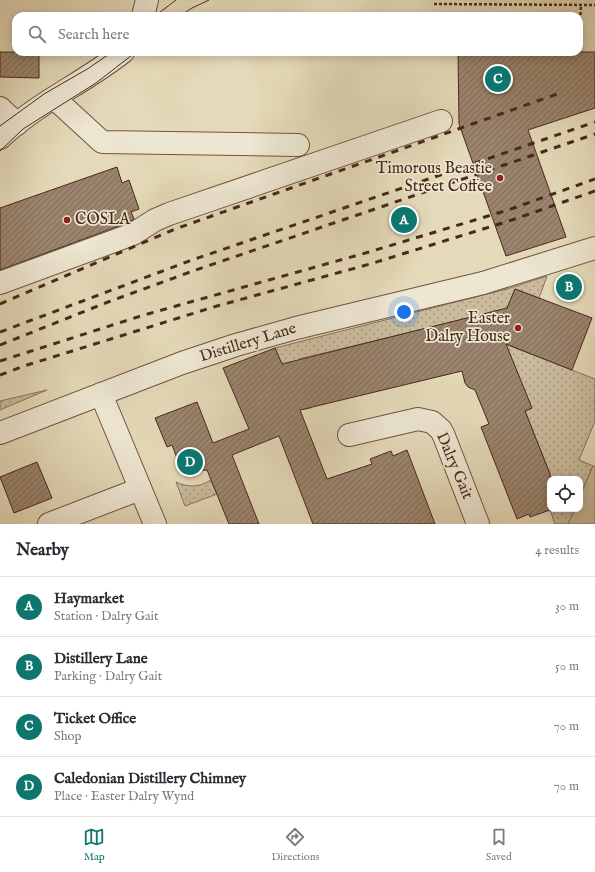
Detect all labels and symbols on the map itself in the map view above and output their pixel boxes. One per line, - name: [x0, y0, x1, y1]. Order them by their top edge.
- pin: C: [485, 64, 511, 94]
- place label: Timorous Beastie Street Coffee: [376, 159, 492, 197]
- marker: Timorous Beastie Street Coffee: [495, 173, 505, 183]
- pin: A: [391, 205, 417, 235]
- place label: COSLA: [75, 210, 131, 230]
- marker: COSLA: [62, 215, 72, 225]
- pin: B: [556, 272, 582, 302]
- your location: [394, 302, 414, 322]
- place label: Easter Dalry House: [425, 309, 510, 347]
- street label: Distillery Lane: [197, 319, 299, 367]
- marker: Easter Dalry House: [513, 323, 523, 333]
- street label: Dalry Gait: [431, 430, 477, 503]
- pin: D: [177, 447, 203, 477]

